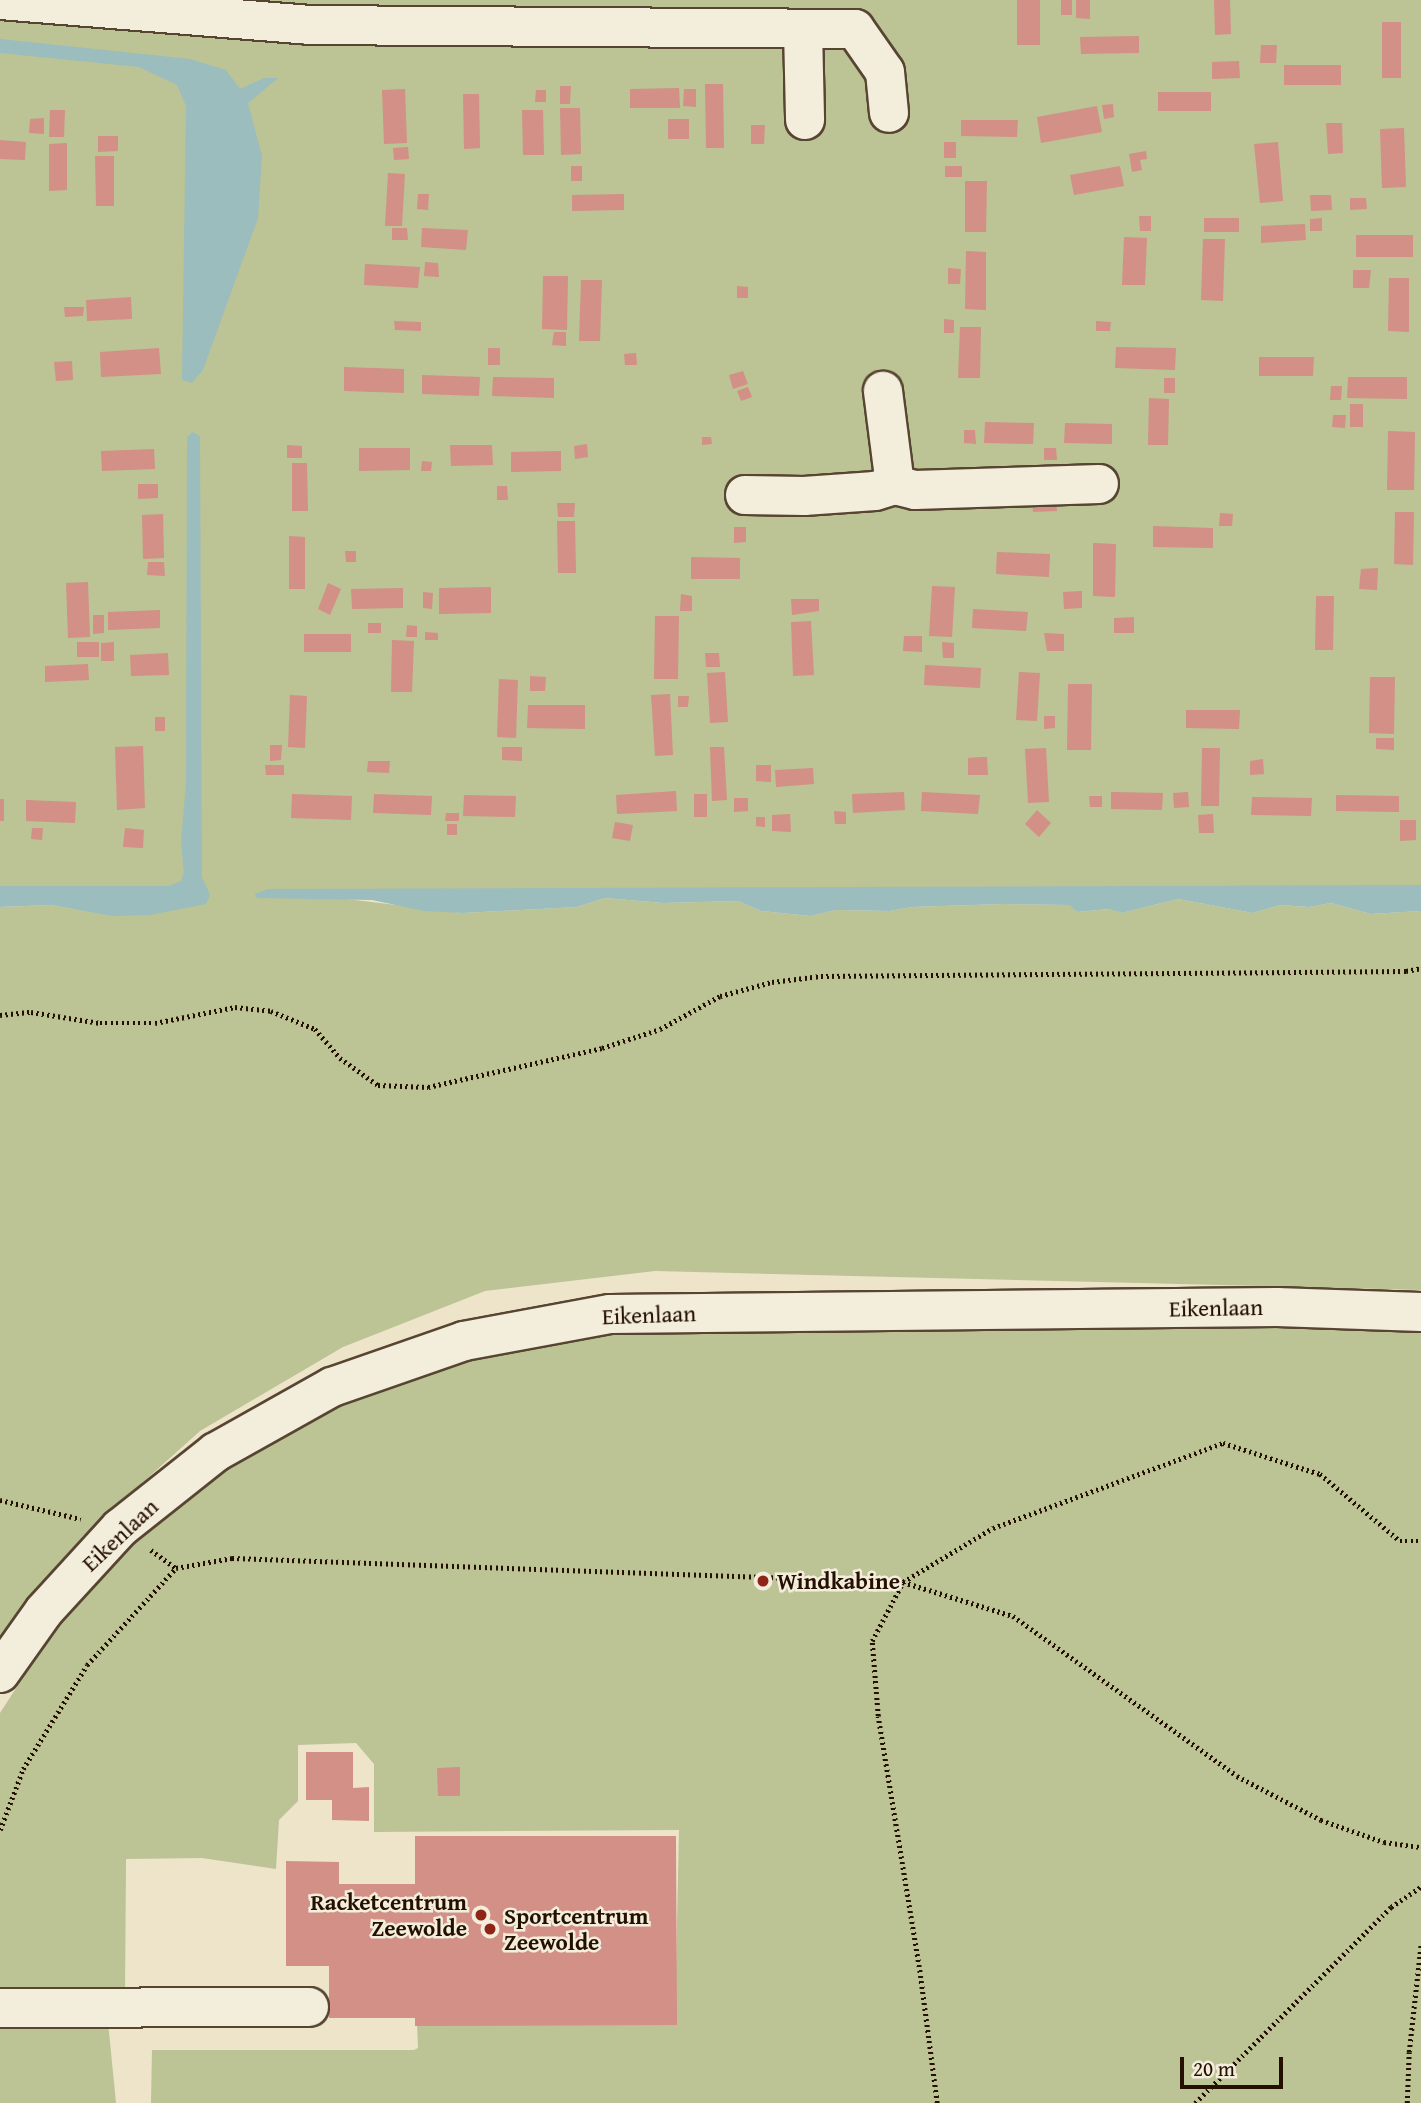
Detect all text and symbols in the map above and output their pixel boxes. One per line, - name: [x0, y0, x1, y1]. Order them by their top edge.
- street label: Eikenlaan: [1169, 1293, 1263, 1323]
- street label: Eikenlaan: [601, 1300, 697, 1330]
- street label: Eikenlaan: [76, 1493, 164, 1577]
- place label: Windkabine: [777, 1567, 900, 1595]
- marker: Windkabine: [755, 1573, 771, 1589]
- place label: Racketcentrum Zeewolde: [310, 1888, 467, 1942]
- place label: Sportcentrum Zeewolde: [504, 1902, 648, 1956]
- marker: Racketcentrum Zeewolde: [473, 1907, 489, 1923]
- marker: Sportcentrum Zeewolde: [482, 1921, 498, 1937]
- scale bar: [1183, 2044, 1286, 2088]
- text: 20 m: [1193, 2053, 1235, 2084]

